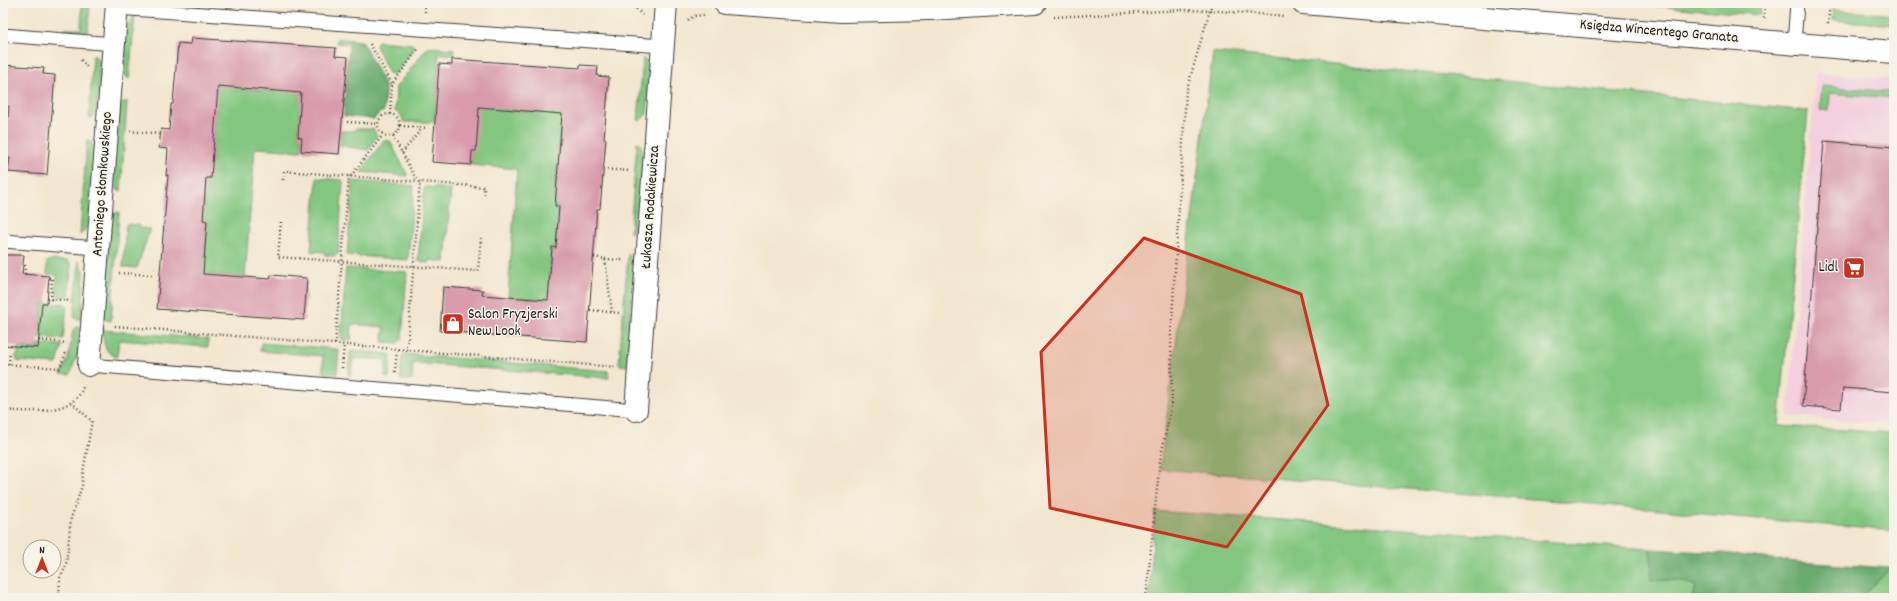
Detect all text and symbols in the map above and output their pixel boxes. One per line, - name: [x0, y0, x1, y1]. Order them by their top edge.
- street label: Księdza Wincentego Granata: [1579, 14, 1740, 50]
- street label: Antoniego Słomkowskiego: [87, 110, 119, 257]
- street label: Łukasza Rodakiewicza: [636, 144, 666, 270]
- supermarket icon: Lidl: [1841, 255, 1867, 281]
- place label: Lidl: [1819, 257, 1838, 279]
- place label: Salon Fryzjerski New Look: [468, 304, 558, 343]
- shop icon: Salon Fryzjerski New Look: [440, 311, 466, 337]
- north arrow: [22, 539, 62, 579]
- text: N: [39, 543, 45, 559]

